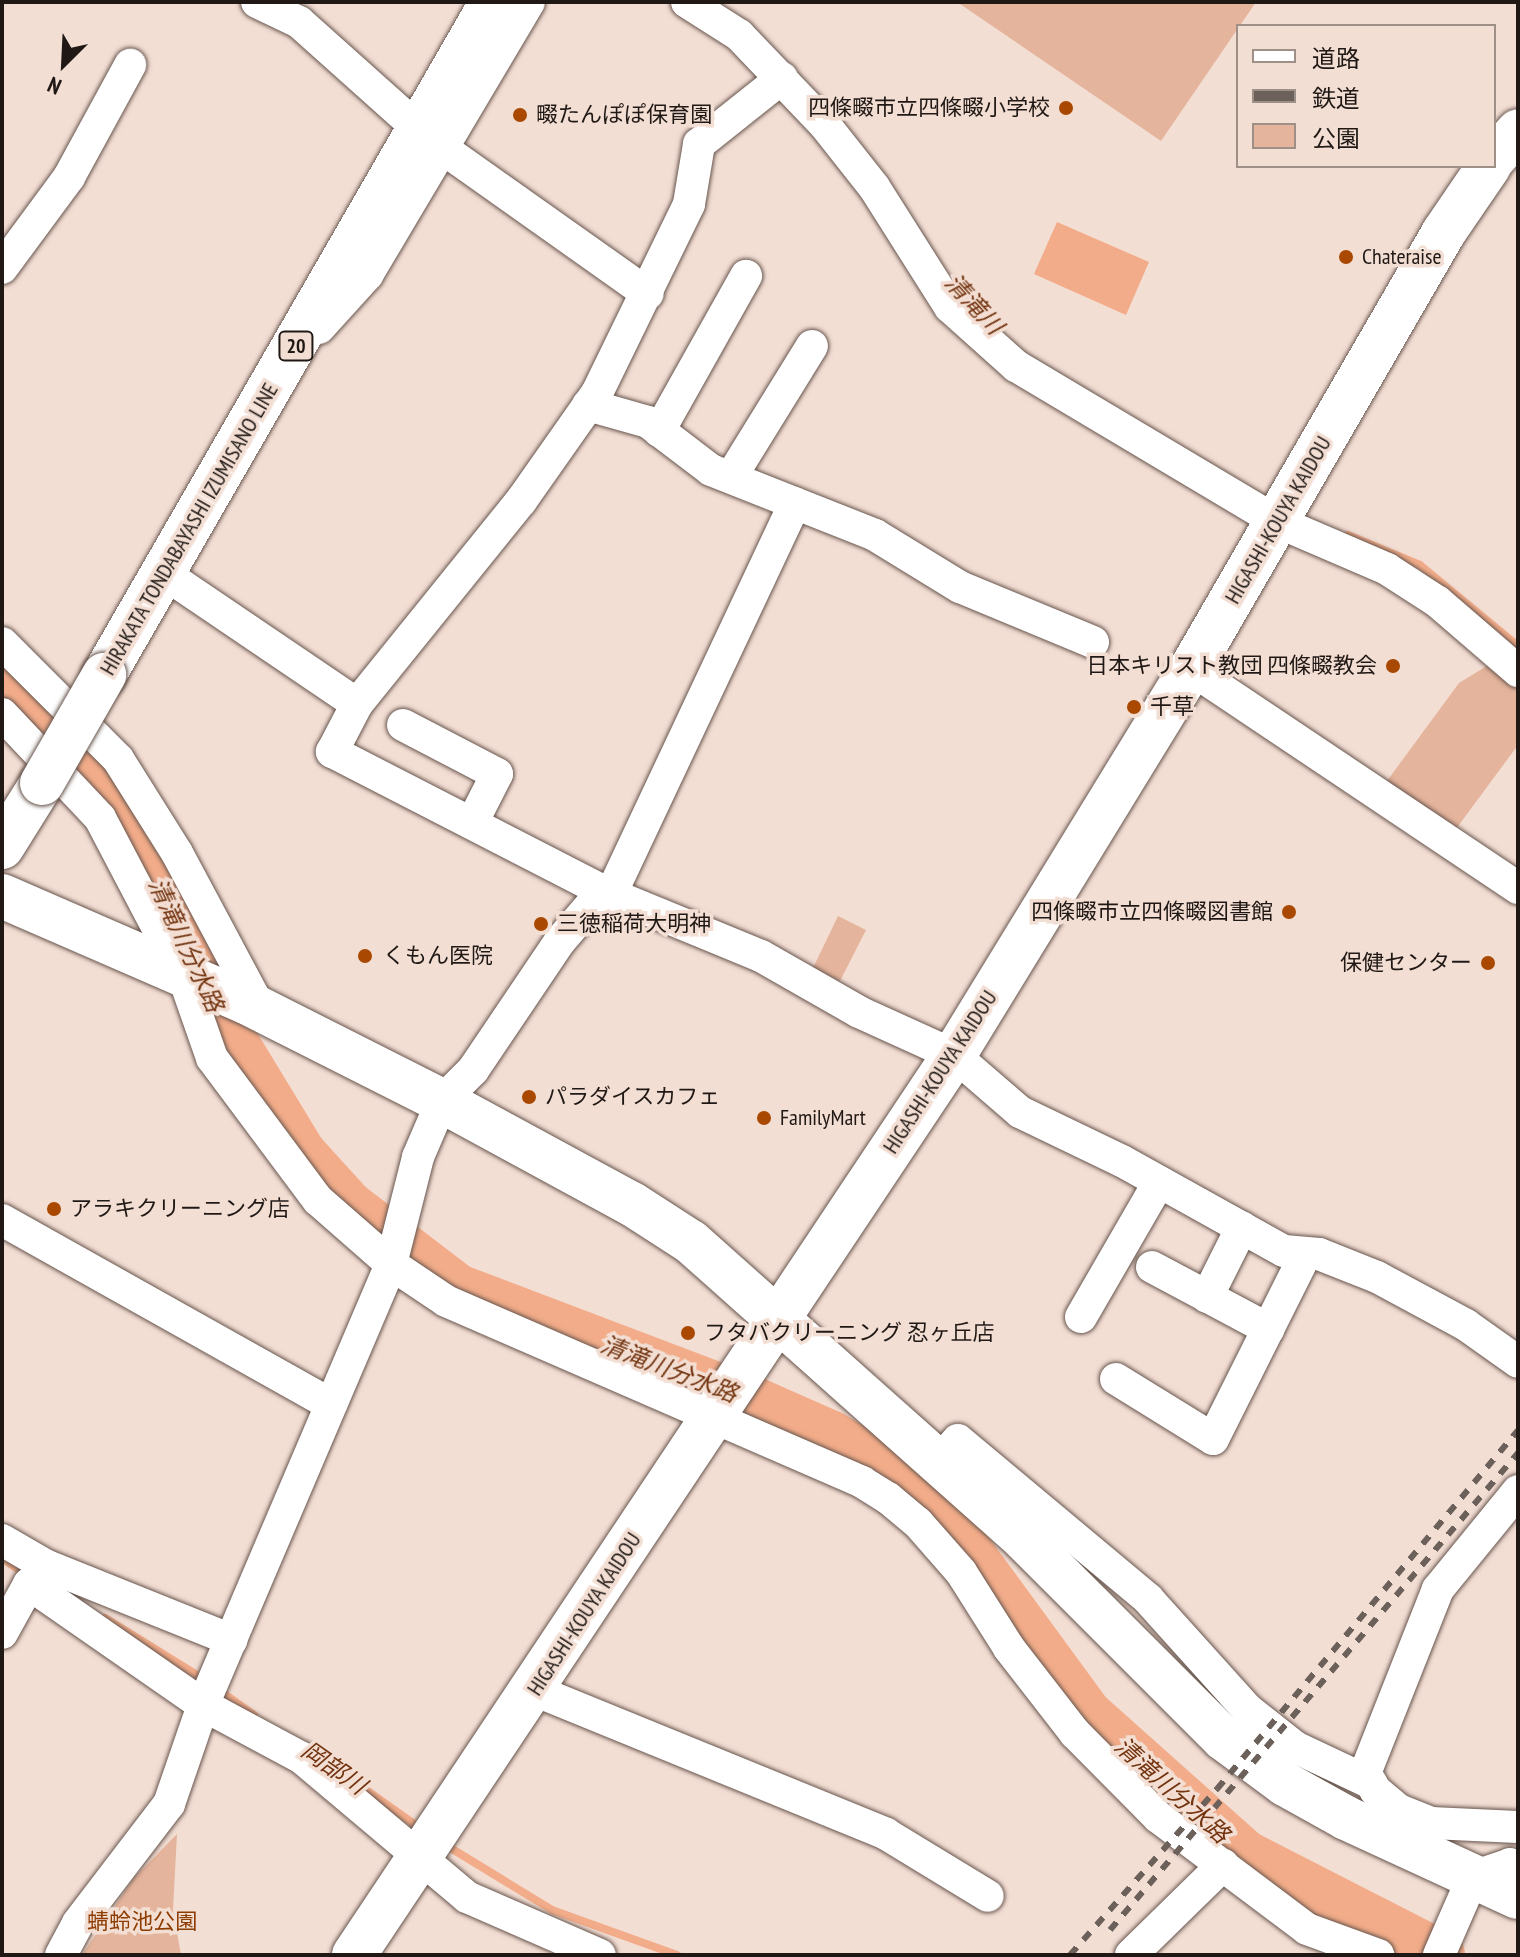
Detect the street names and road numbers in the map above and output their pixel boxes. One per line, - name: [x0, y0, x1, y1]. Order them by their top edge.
- road number: 20: [278, 330, 314, 362]
- street label: HIRAKATA TONDABAYASHI IZUMISANO LINE: [94, 378, 284, 680]
- street label: HIGASHI-KOUYA KAIDOU: [1219, 431, 1337, 609]
- street label: HIGASHI-KOUYA KAIDOU: [877, 985, 1003, 1159]
- street label: HIGASHI-KOUYA KAIDOU: [521, 1527, 647, 1701]

